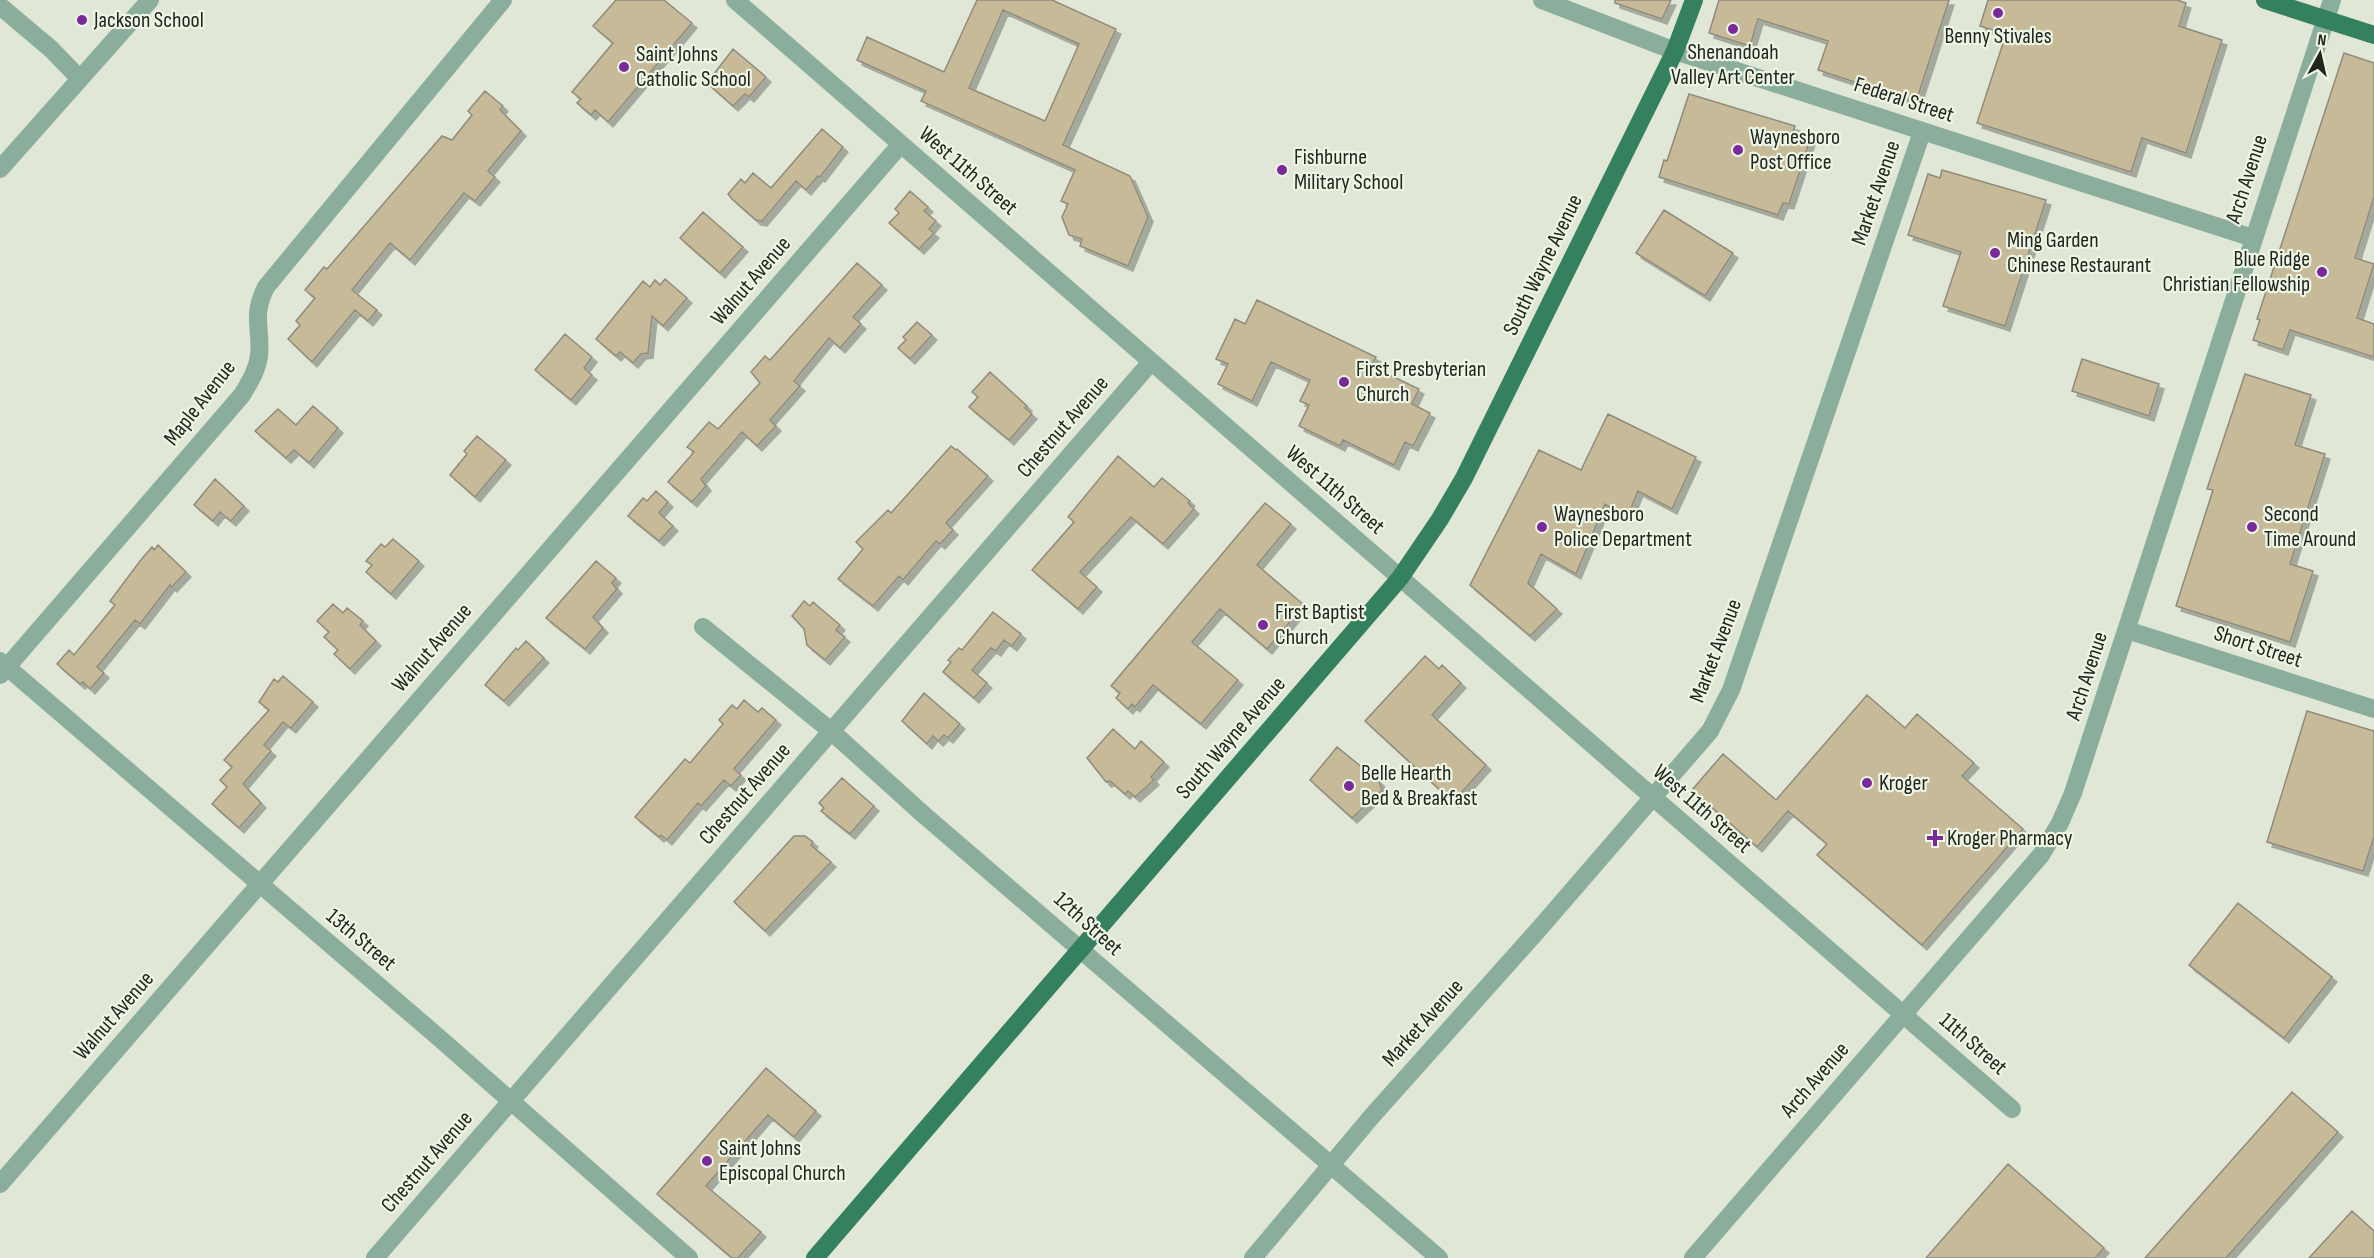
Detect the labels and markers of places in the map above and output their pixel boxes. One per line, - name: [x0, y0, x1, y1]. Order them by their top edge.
- marker: Benny Stivales: [1991, 6, 2005, 20]
- place label: Jackson School: [93, 7, 204, 34]
- marker: Jackson School: [75, 13, 89, 27]
- marker: Shenandoah Valley Art Center: [1726, 22, 1740, 36]
- place label: Benny Stivales: [1944, 23, 2052, 50]
- place label: Shenandoah Valley Art Center: [1671, 39, 1795, 91]
- place label: Saint Johns Catholic School: [636, 41, 751, 93]
- marker: Saint Johns Catholic School: [617, 60, 631, 74]
- place label: Waynesboro Post Office: [1750, 124, 1840, 176]
- marker: Waynesboro Post Office: [1731, 143, 1745, 157]
- place label: Fishburne Military School: [1294, 144, 1403, 196]
- marker: Fishburne Military School: [1275, 163, 1289, 177]
- place label: Ming Garden Chinese Restaurant: [2007, 227, 2152, 279]
- marker: Ming Garden Chinese Restaurant: [1988, 246, 2002, 260]
- place label: Blue Ridge Christian Fellowship: [2162, 246, 2310, 298]
- marker: Blue Ridge Christian Fellowship: [2315, 265, 2329, 279]
- place label: First Presbyterian Church: [1356, 356, 1486, 408]
- marker: First Presbyterian Church: [1337, 375, 1351, 389]
- place label: Waynesboro Police Department: [1554, 501, 1692, 553]
- place label: Second Time Around: [2264, 501, 2356, 553]
- marker: Waynesboro Police Department: [1535, 520, 1549, 534]
- marker: Second Time Around: [2245, 520, 2259, 534]
- place label: First Baptist Church: [1275, 599, 1365, 651]
- marker: First Baptist Church: [1256, 618, 1270, 632]
- place label: Belle Hearth Bed & Breakfast: [1361, 760, 1478, 812]
- place label: Kroger: [1879, 770, 1928, 797]
- marker: Kroger: [1860, 776, 1874, 790]
- marker: Belle Hearth Bed & Breakfast: [1342, 779, 1356, 793]
- place label: Kroger Pharmacy: [1947, 825, 2073, 852]
- marker: Kroger Pharmacy: [1928, 831, 1942, 845]
- place label: Saint Johns Episcopal Church: [719, 1135, 846, 1187]
- marker: Saint Johns Episcopal Church: [700, 1154, 714, 1168]

